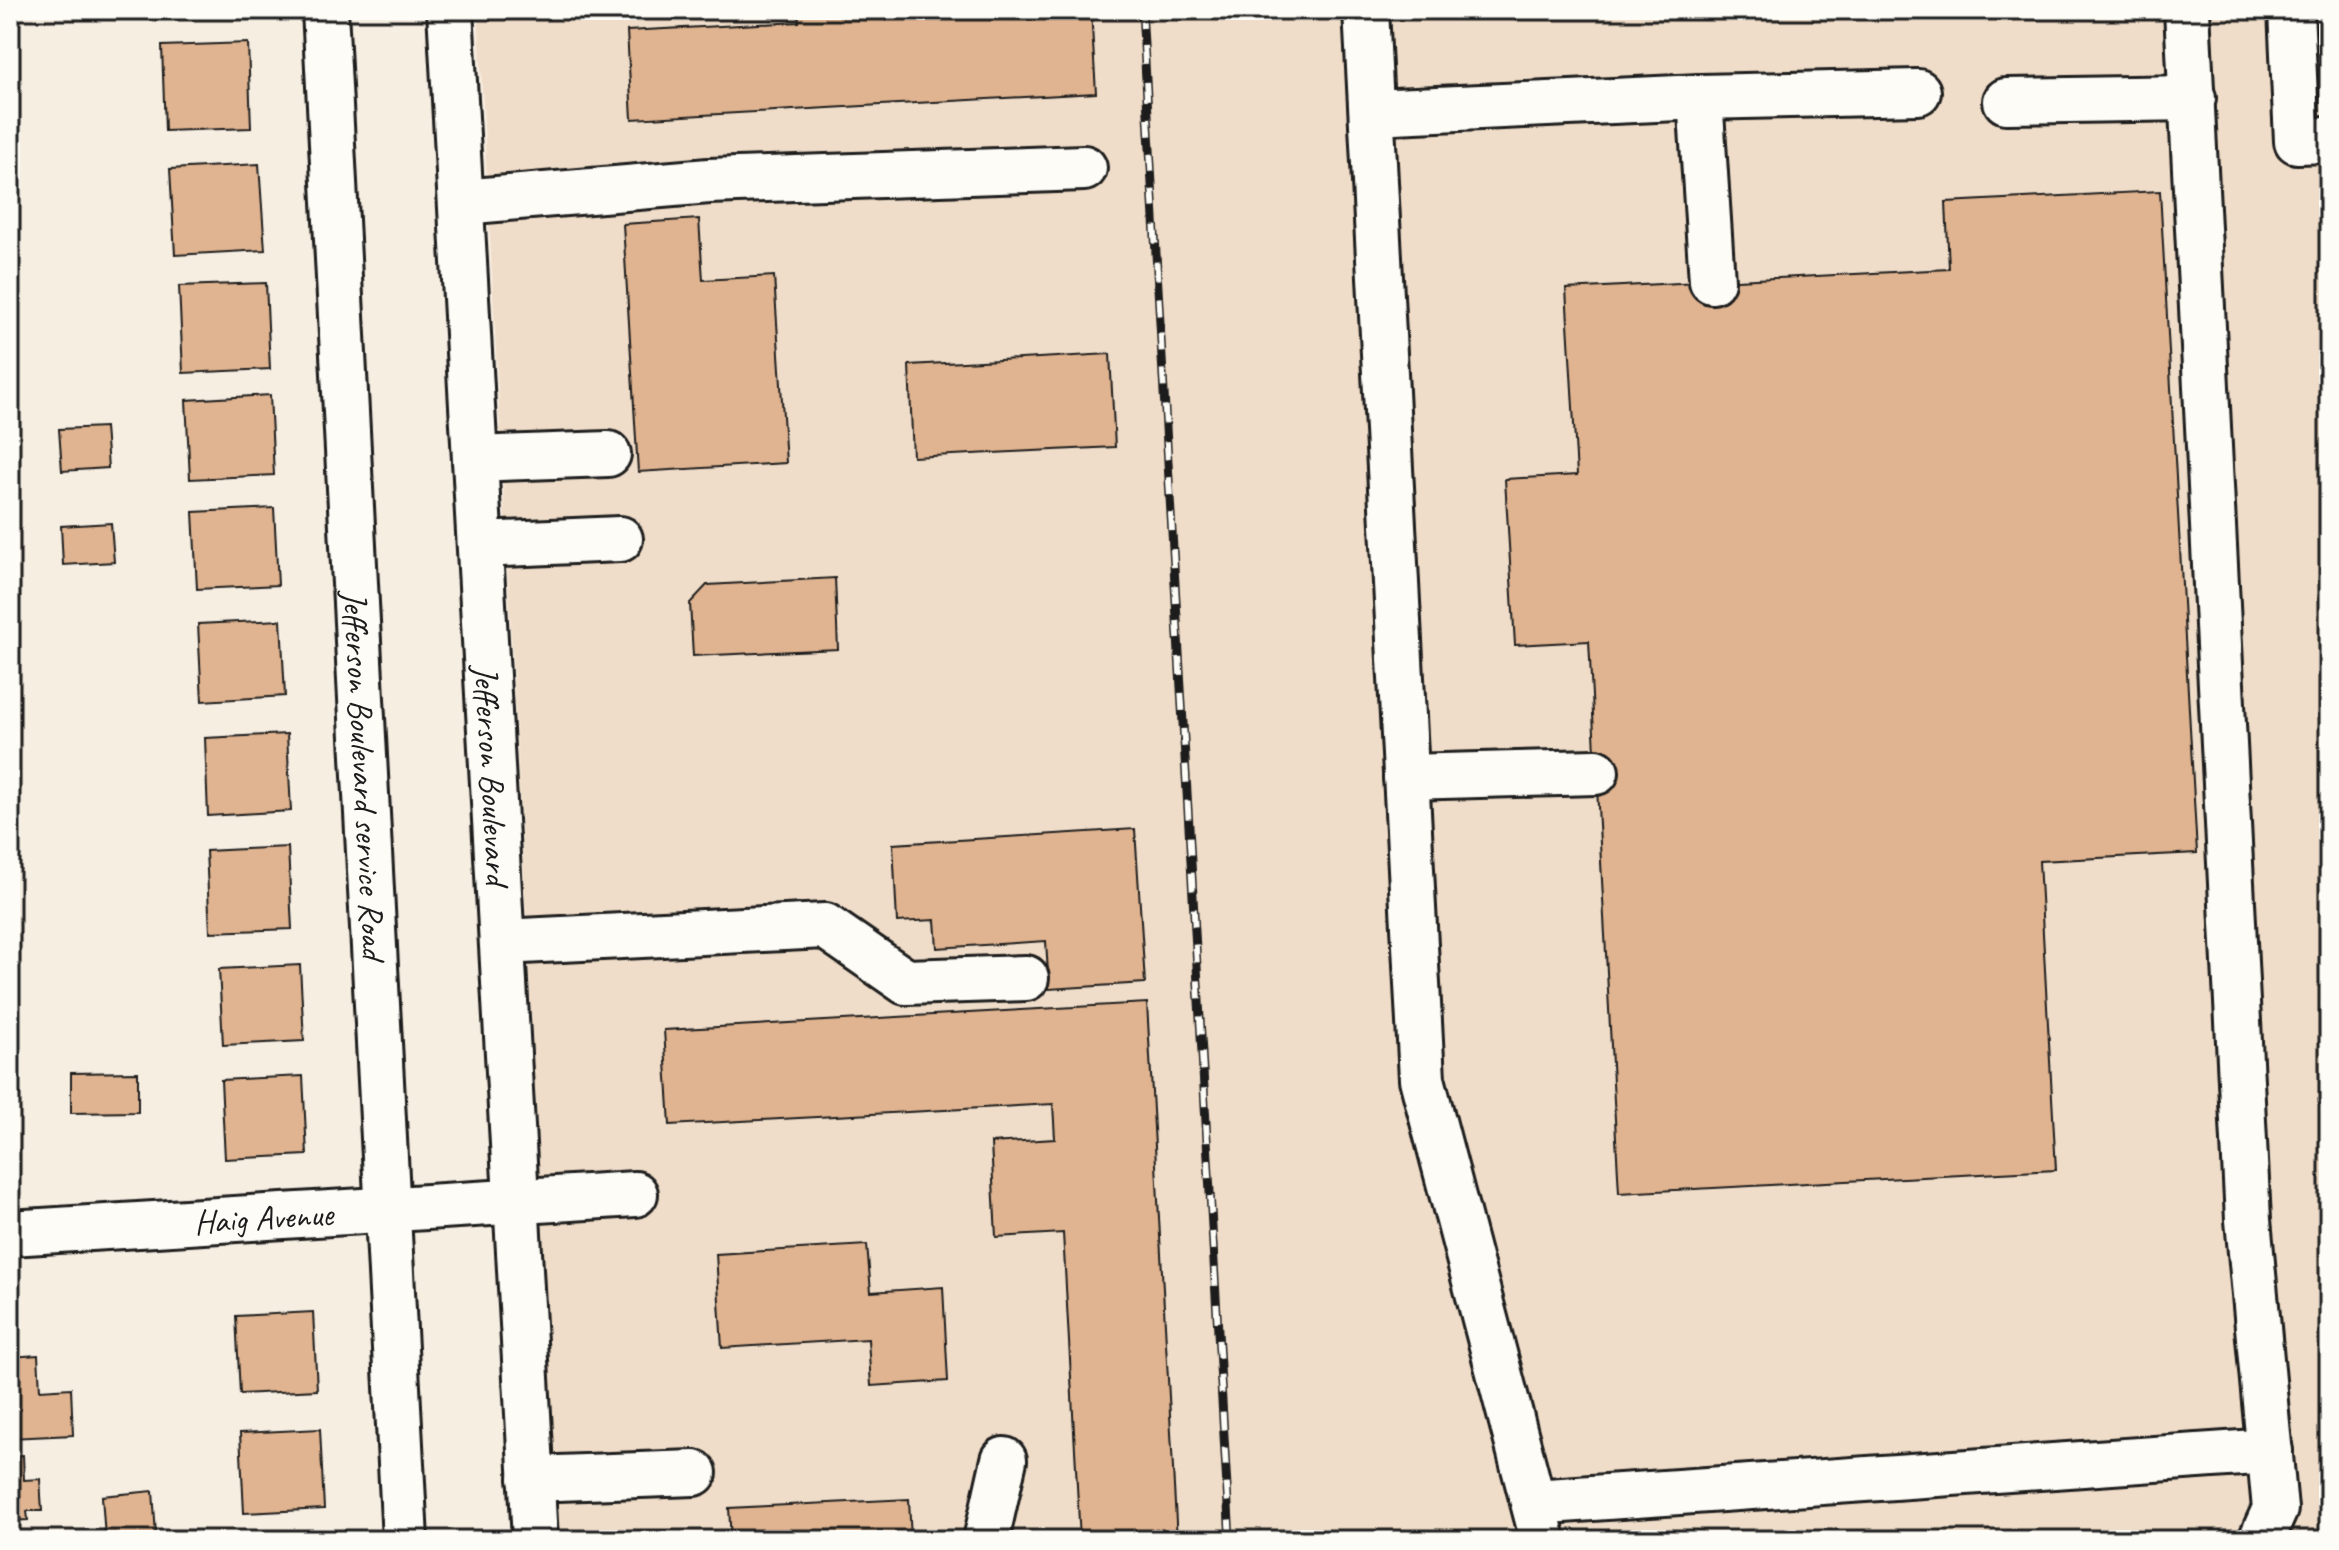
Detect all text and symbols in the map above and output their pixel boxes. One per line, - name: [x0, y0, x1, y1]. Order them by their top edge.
- street label: Jefferson Boulevard service Road: [334, 588, 396, 965]
- street label: Jefferson Boulevard: [465, 662, 520, 890]
- street label: Haig Avenue: [193, 1191, 336, 1243]

